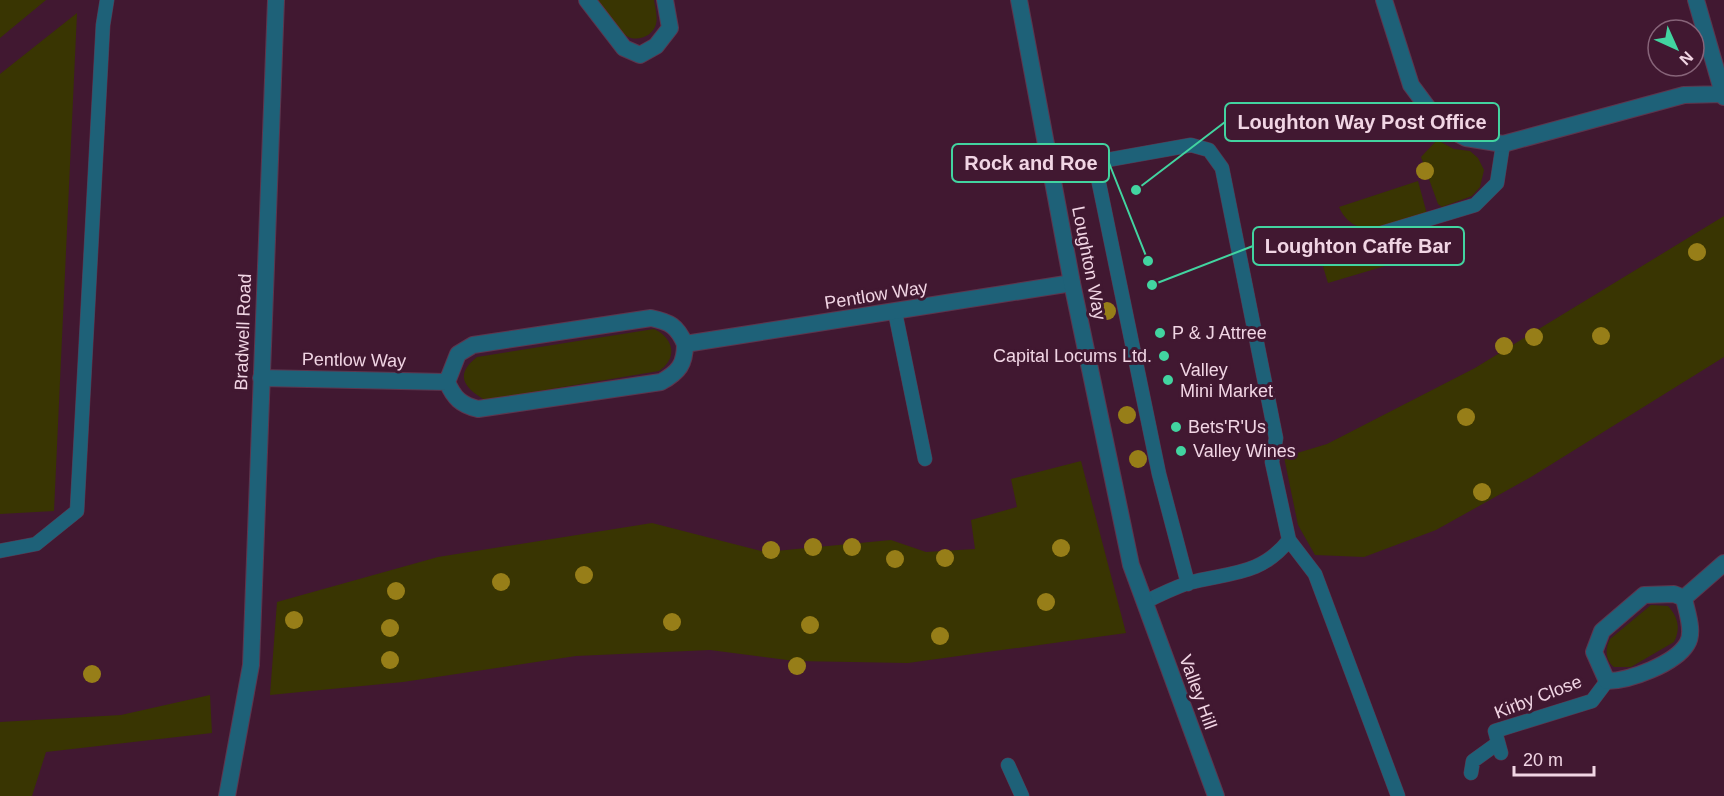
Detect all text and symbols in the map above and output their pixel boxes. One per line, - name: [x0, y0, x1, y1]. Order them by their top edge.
- north arrow: [1646, 18, 1706, 78]
- text: N: [1676, 48, 1696, 68]
- callout: Loughton Way Post Office: [1225, 103, 1499, 141]
- text: Loughton Way Post Office: [1237, 111, 1487, 133]
- callout: Rock and Roe: [952, 144, 1109, 182]
- text: Rock and Roe: [964, 152, 1098, 174]
- street label: Loughton Way: [1068, 204, 1110, 322]
- callout: Loughton Caffe Bar: [1253, 227, 1464, 265]
- text: Loughton Caffe Bar: [1265, 235, 1452, 257]
- street label: Bradwell Road: [231, 273, 255, 391]
- street label: Pentlow Way: [823, 277, 929, 313]
- place label: P & J Attree: [1172, 323, 1267, 343]
- marker: P & J Attree: [1153, 326, 1167, 340]
- place label: Capital Locums Ltd.: [993, 346, 1152, 366]
- street label: Pentlow Way: [302, 349, 406, 371]
- marker: Capital Locums Ltd.: [1157, 349, 1171, 363]
- place label: Valley Mini Market: [1180, 360, 1273, 401]
- marker: Valley Mini Market: [1161, 373, 1175, 387]
- place label: Bets'R'Us: [1188, 417, 1266, 437]
- marker: Bets'R'Us: [1169, 420, 1183, 434]
- place label: Valley Wines: [1193, 441, 1296, 461]
- marker: Valley Wines: [1174, 444, 1188, 458]
- street label: Valley Hill: [1175, 652, 1221, 732]
- street label: Kirby Close: [1491, 671, 1585, 723]
- scale bar: [1514, 739, 1594, 777]
- text: 20 m: [1523, 750, 1563, 770]

